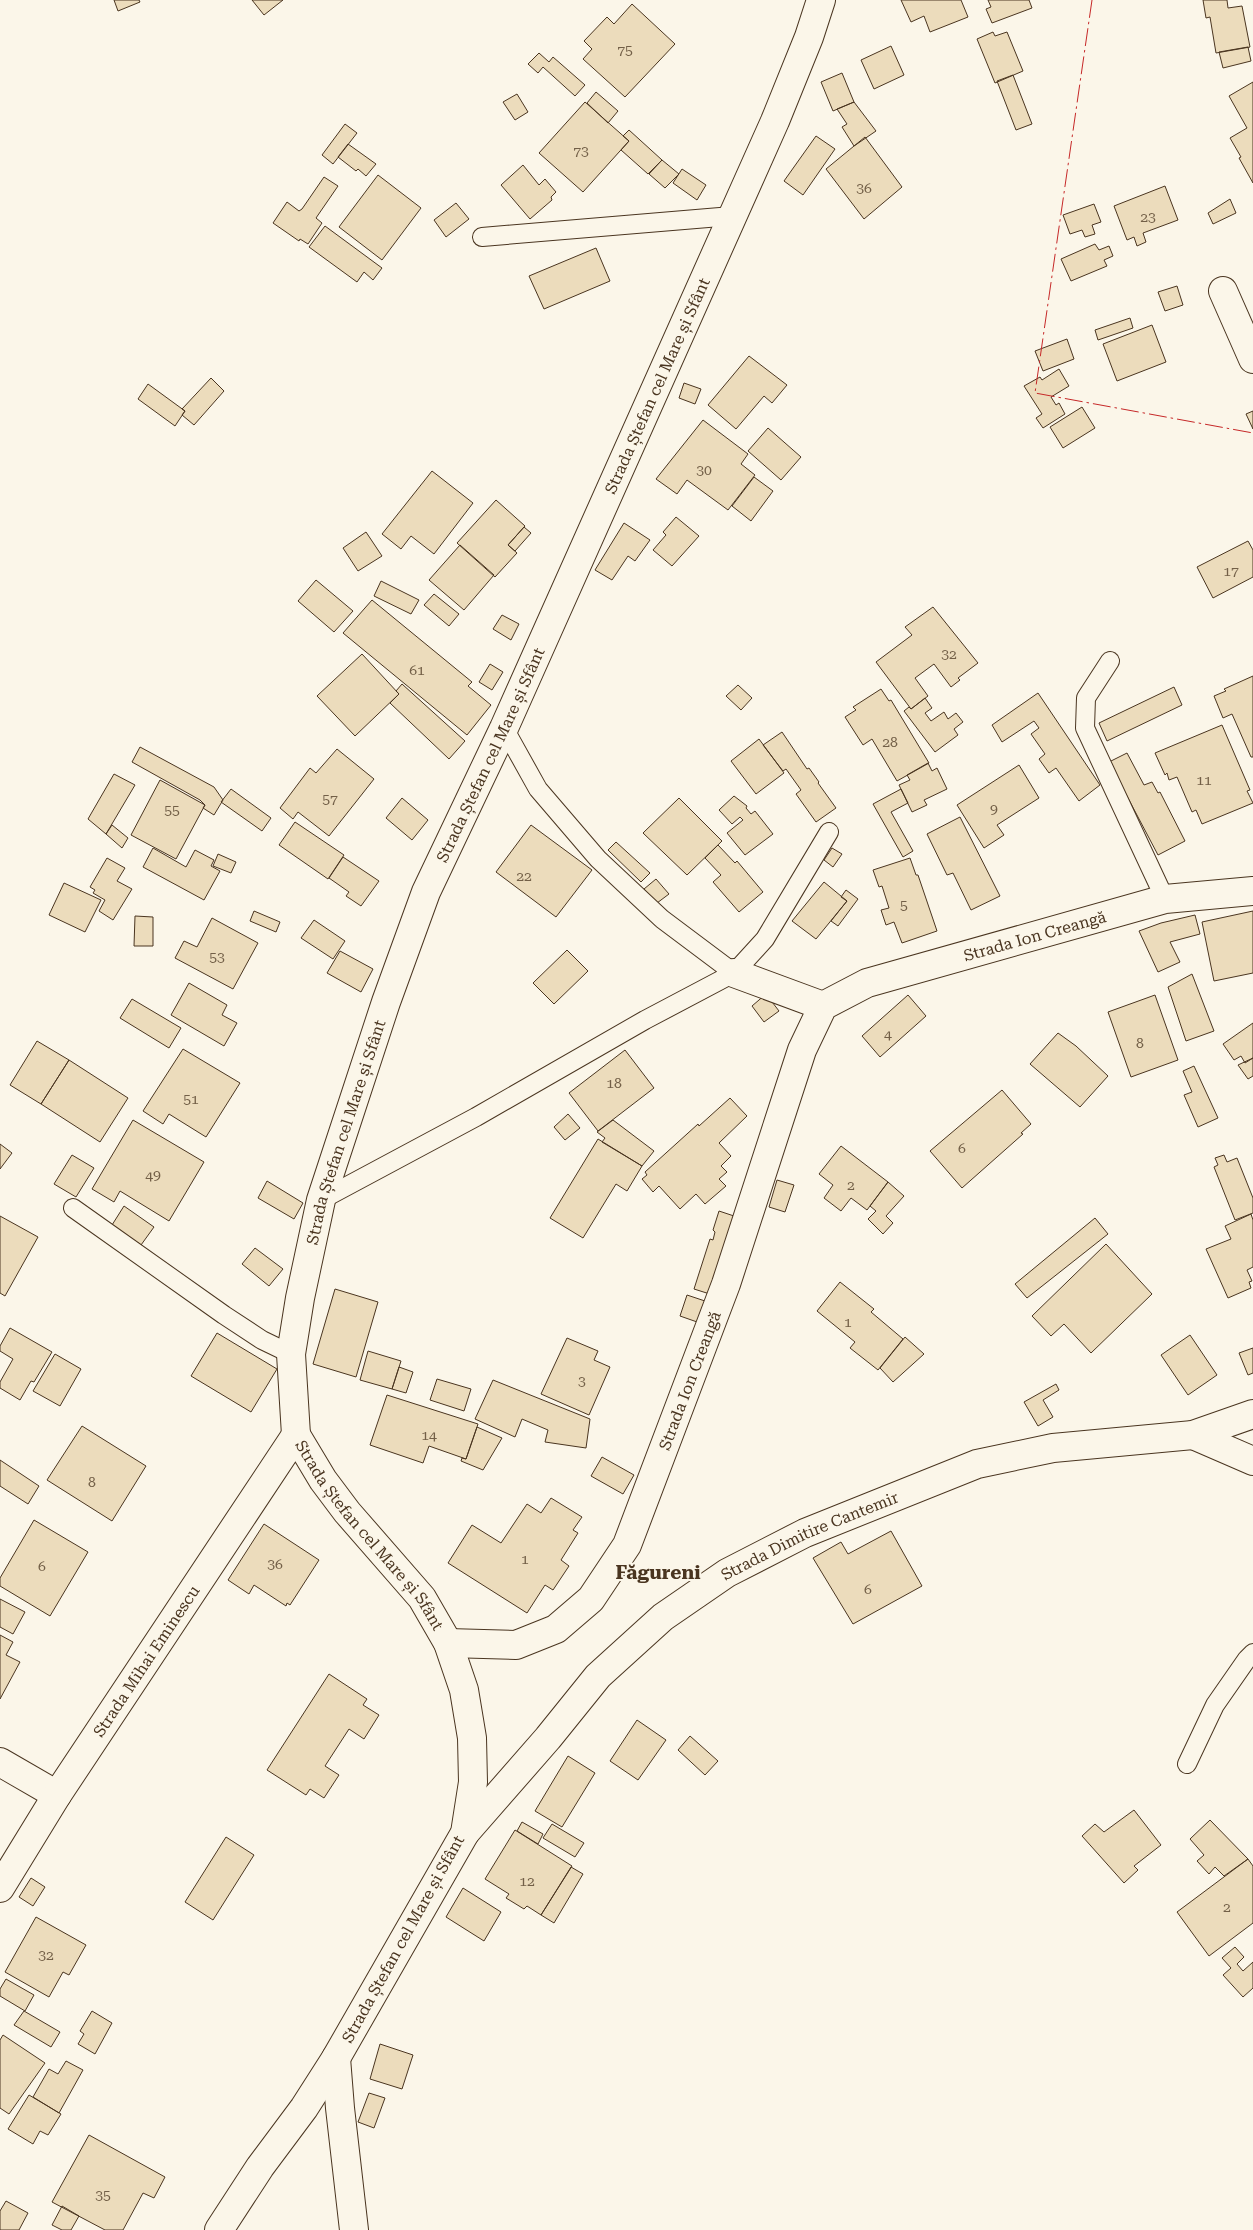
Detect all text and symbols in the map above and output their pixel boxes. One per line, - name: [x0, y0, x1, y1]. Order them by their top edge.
- house number: 75: [617, 42, 633, 58]
- house number: 73: [573, 143, 589, 159]
- house number: 36: [856, 180, 872, 196]
- house number: 23: [1140, 209, 1156, 225]
- street label: Strada Ștefan cel Mare și Sfânt: [600, 275, 713, 497]
- house number: 30: [696, 462, 712, 478]
- house number: 17: [1223, 563, 1239, 579]
- street label: Strada Ștefan cel Mare și Sfânt: [432, 645, 548, 865]
- house number: 32: [941, 646, 957, 662]
- house number: 61: [409, 662, 425, 678]
- house number: 28: [882, 734, 898, 750]
- house number: 11: [1196, 772, 1212, 788]
- house number: 57: [322, 791, 338, 807]
- house number: 9: [990, 801, 998, 817]
- house number: 55: [164, 802, 180, 818]
- house number: 22: [516, 868, 532, 884]
- house number: 5: [900, 897, 908, 913]
- street label: Strada Ion Creangă: [961, 907, 1108, 965]
- house number: 53: [209, 949, 225, 965]
- street label: Strada Ștefan cel Mare și Sfânt: [302, 1017, 389, 1246]
- house number: 4: [884, 1026, 892, 1042]
- house number: 8: [1136, 1035, 1144, 1051]
- house number: 18: [606, 1075, 622, 1091]
- house number: 51: [183, 1091, 199, 1107]
- house number: 6: [958, 1140, 966, 1156]
- house number: 49: [145, 1167, 161, 1183]
- house number: 2: [847, 1177, 855, 1193]
- street label: Strada Ion Creangă: [654, 1308, 724, 1453]
- house number: 1: [844, 1314, 852, 1330]
- house number: 3: [578, 1373, 586, 1389]
- house number: 14: [421, 1427, 437, 1443]
- street label: Strada Ștefan cel Mare și Sfânt: [292, 1437, 448, 1634]
- house number: 8: [88, 1474, 96, 1490]
- street label: Strada Dimitire Cantemir: [717, 1487, 901, 1584]
- house number: 1: [521, 1551, 529, 1567]
- house number: 36: [267, 1556, 283, 1572]
- house number: 6: [38, 1558, 46, 1574]
- district label: Făgureni: [615, 1561, 701, 1584]
- house number: 6: [864, 1581, 872, 1597]
- street label: Strada Mihai Eminescu: [89, 1582, 203, 1740]
- street label: Strada Ștefan cel Mare și Sfânt: [338, 1832, 469, 2047]
- house number: 12: [519, 1873, 535, 1889]
- house number: 2: [1223, 1899, 1231, 1915]
- house number: 32: [38, 1947, 54, 1963]
- house number: 35: [95, 2187, 111, 2203]

